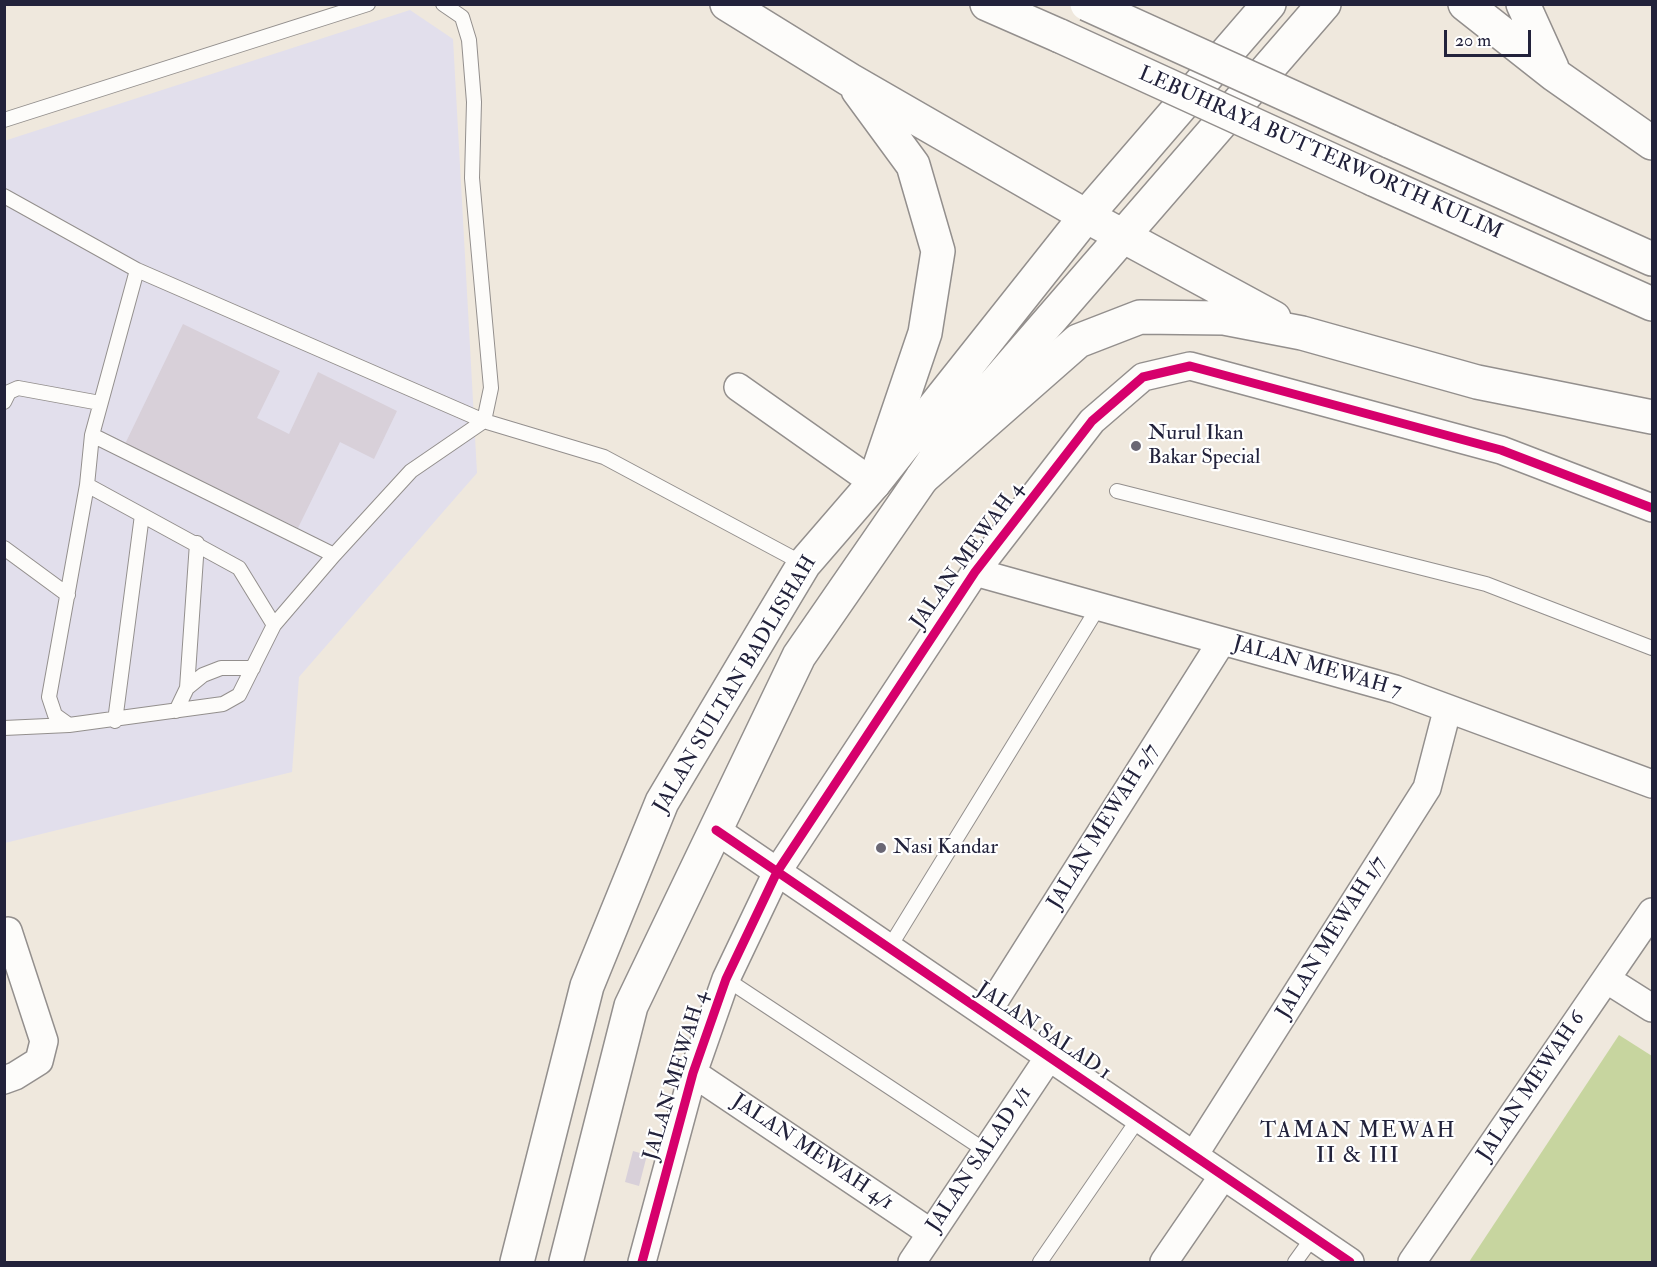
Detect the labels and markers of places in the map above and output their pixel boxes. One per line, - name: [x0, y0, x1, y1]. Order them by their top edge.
- place label: Nurul Ikan Bakar Special: [1148, 421, 1260, 471]
- marker: Nurul Ikan Bakar Special: [1129, 439, 1143, 453]
- place label: Nasi Kandar: [893, 835, 998, 861]
- marker: Nasi Kandar: [874, 841, 888, 855]

